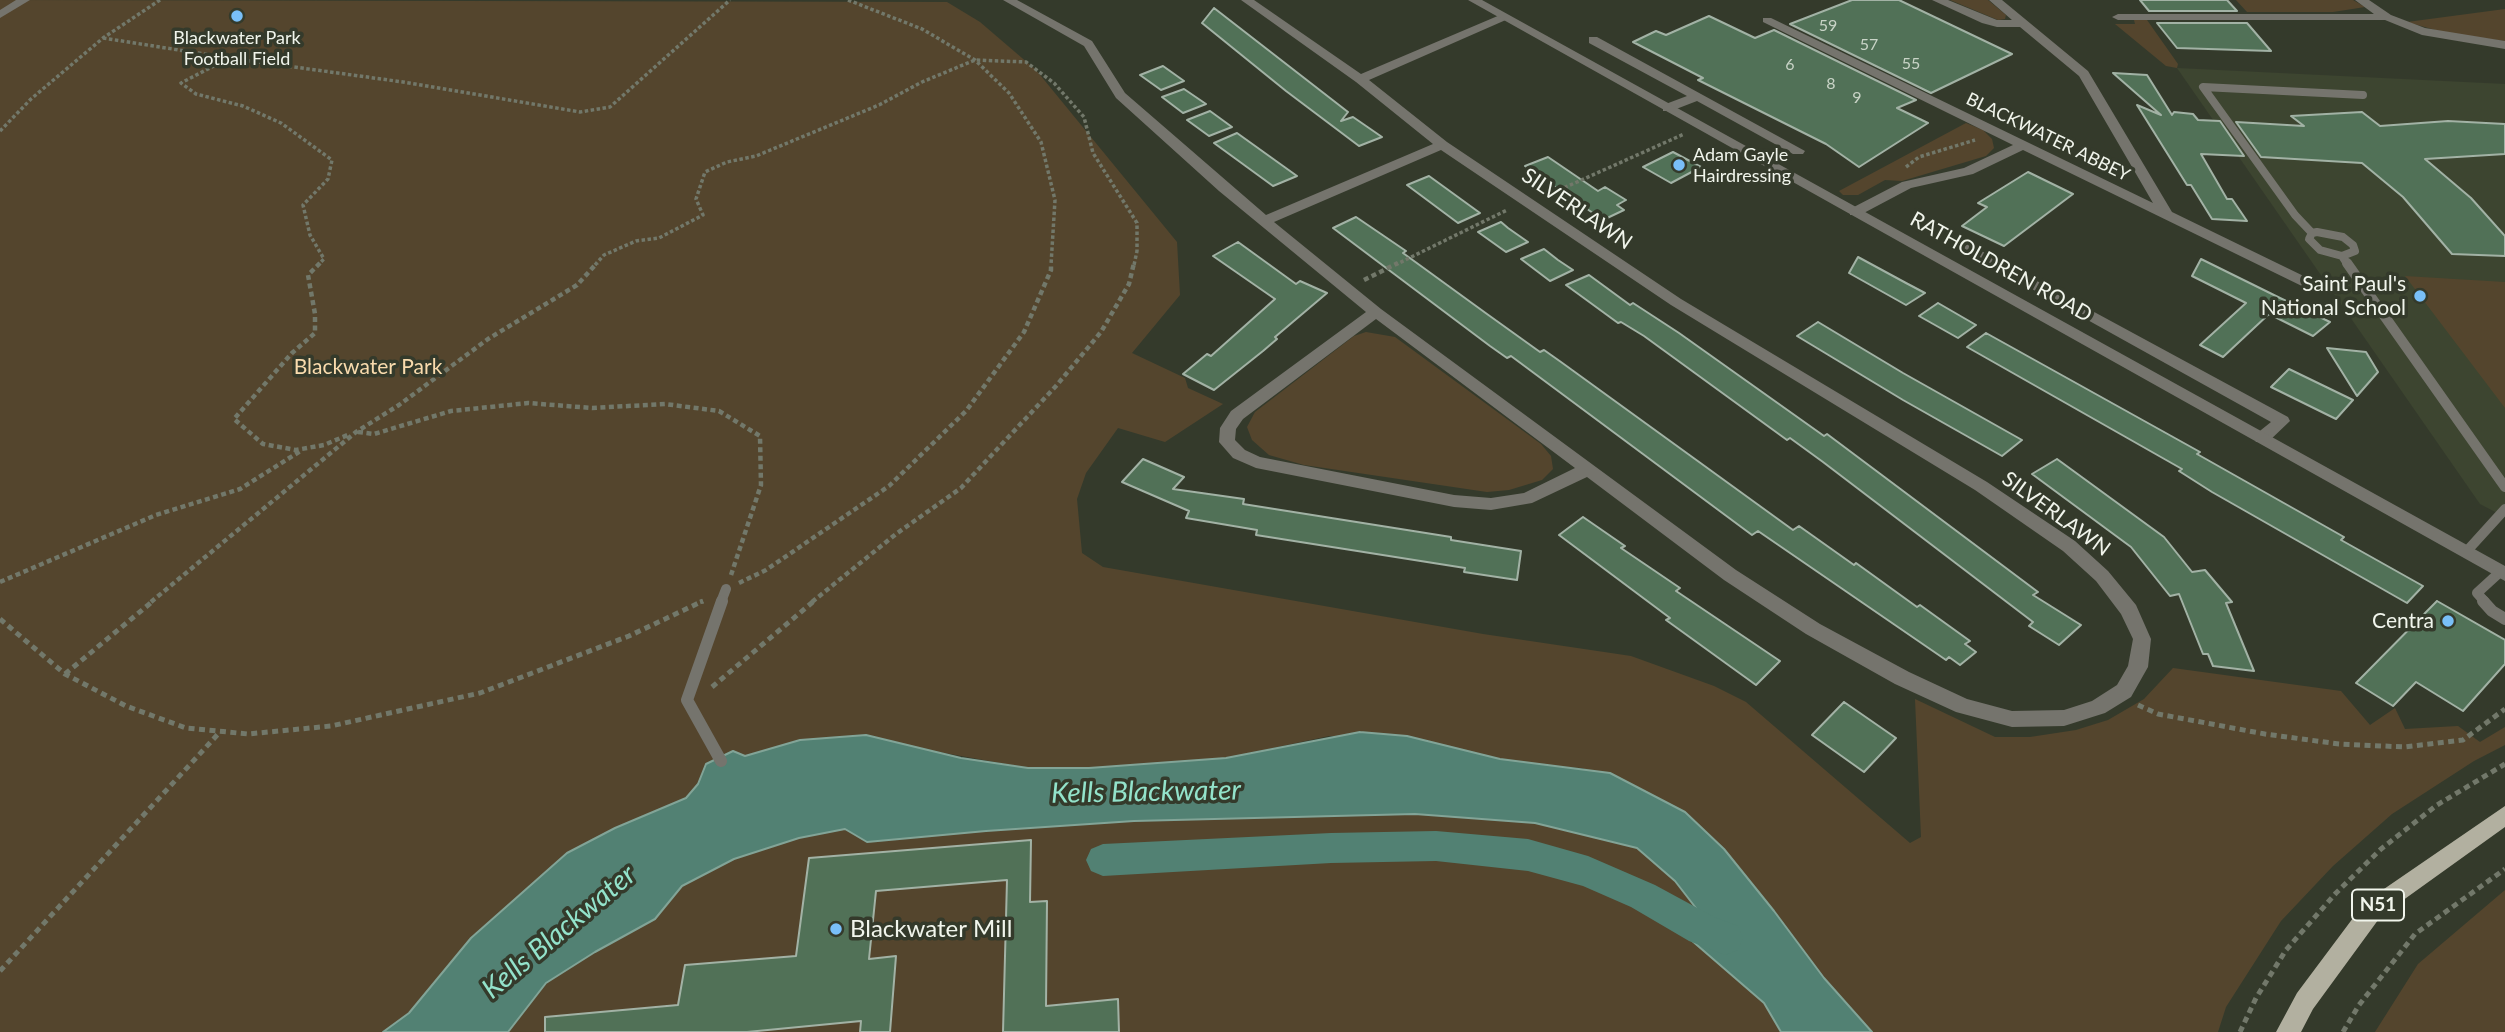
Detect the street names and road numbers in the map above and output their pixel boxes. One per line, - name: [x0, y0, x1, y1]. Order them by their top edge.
- street label: BLACKWATER ABBEY: [1963, 88, 2133, 186]
- street label: SILVERLAWN: [1517, 163, 1637, 255]
- street label: RATHOLDREN ROAD: [1906, 206, 2096, 328]
- street label: SILVERLAWN: [1997, 466, 2115, 562]
- road number: N51: [2352, 890, 2404, 920]

